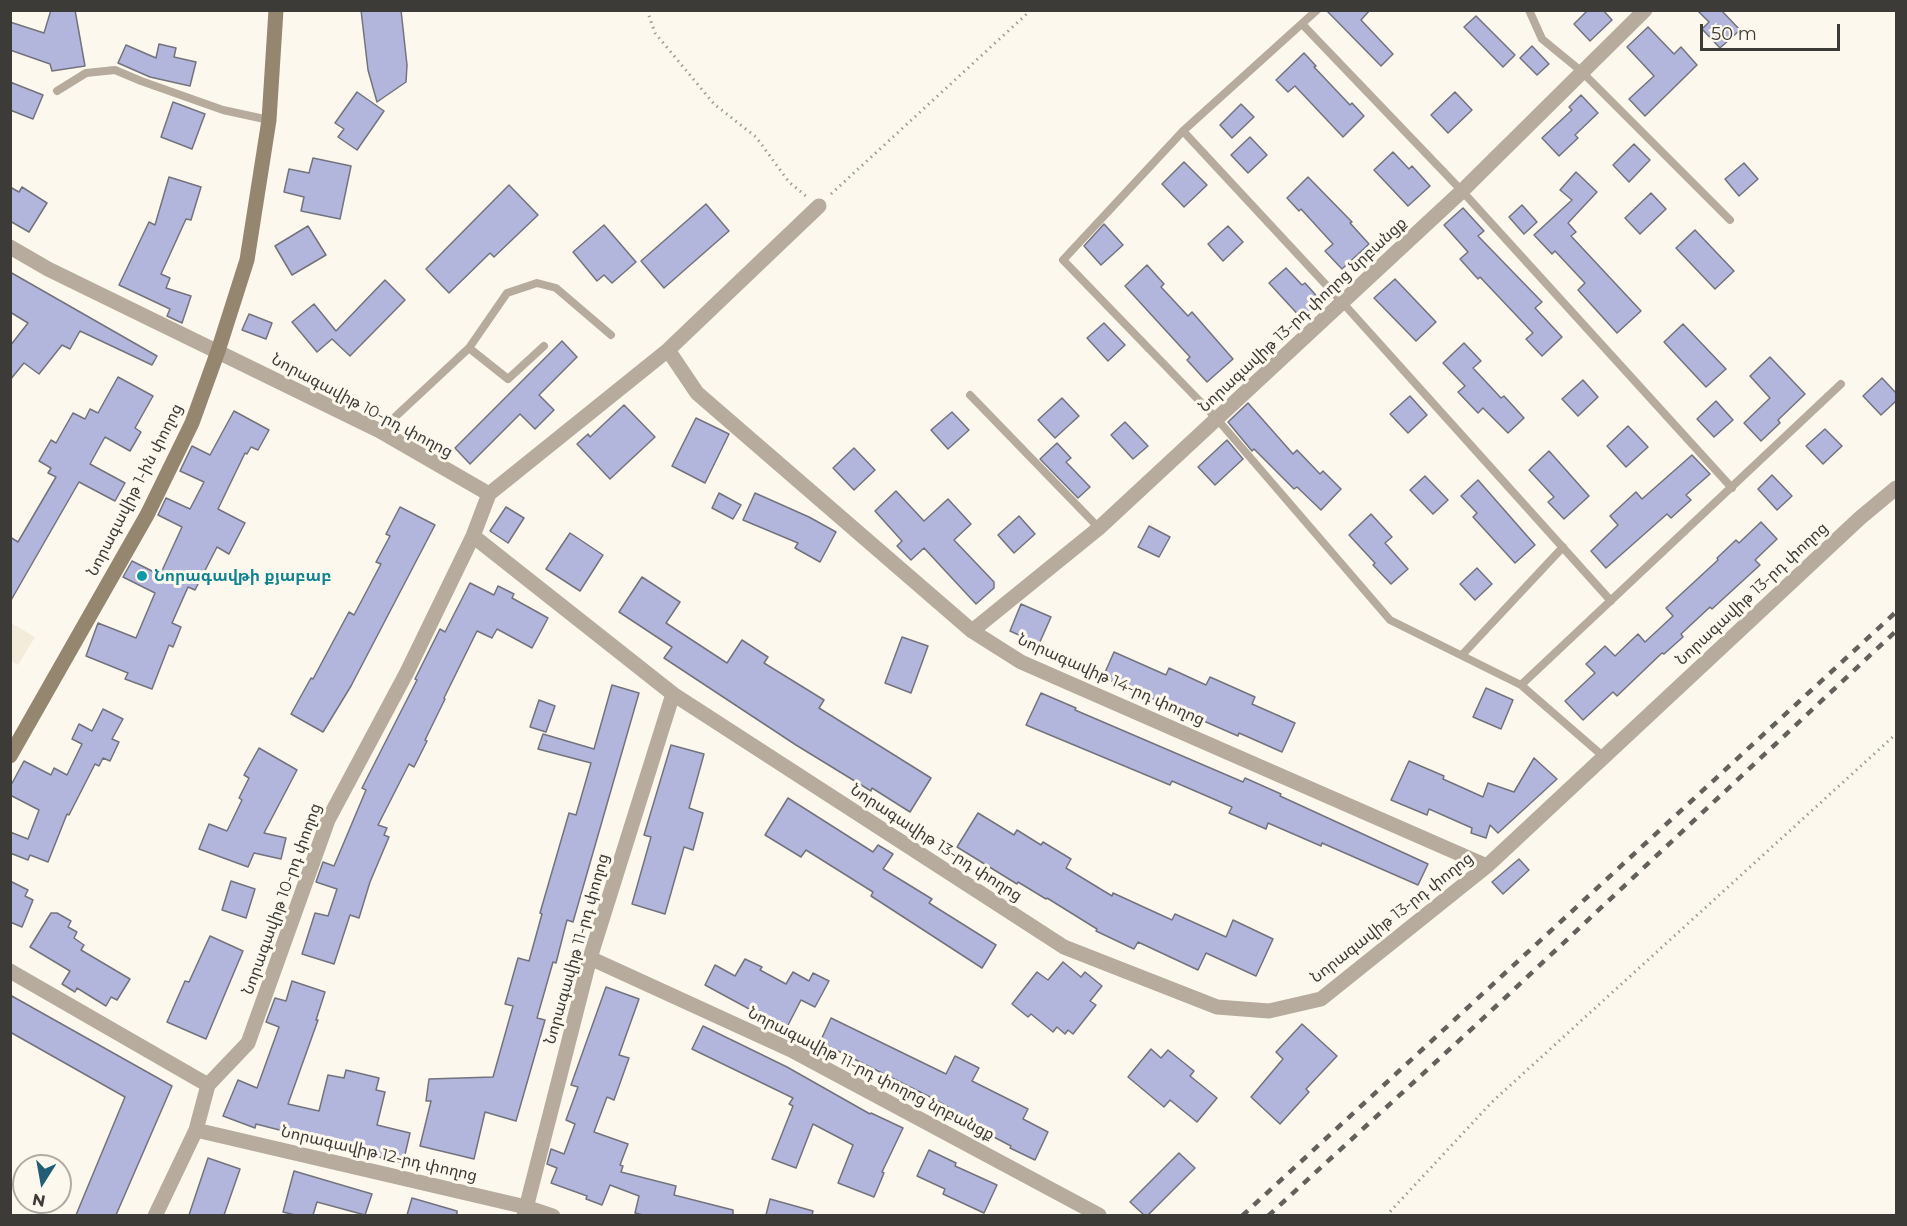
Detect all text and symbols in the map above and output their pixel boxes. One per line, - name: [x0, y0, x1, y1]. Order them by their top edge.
- scale bar: [1703, 12, 1842, 50]
- text: 50 m: [1711, 23, 1757, 45]
- street label: Նորագավիթ 13-րդ փողոց նրբանցք: [1195, 213, 1411, 417]
- street label: Նորագավիթ 10-րդ փողոց: [268, 350, 456, 462]
- street label: Նորագավիթ 1-ին փողոց: [83, 400, 187, 580]
- street label: Նորագավիթ 13-րդ փողոց: [1672, 518, 1832, 670]
- place label: Նորագավթի քյաբաբ: [154, 566, 331, 586]
- marker: Նորագավթի քյաբաբ: [135, 569, 149, 583]
- street label: Նորագավիթ 14-րդ փողոց: [1015, 630, 1207, 730]
- street label: Նորագավիթ 13-րդ փողոց: [847, 780, 1025, 906]
- street label: Նորագավիթ 10-րդ փողոց: [238, 801, 326, 997]
- street label: Նորագավիթ 13-րդ փողոց: [1307, 849, 1477, 987]
- street label: Նորագավիթ 11-րդ փողոց: [541, 851, 613, 1047]
- street label: Նորագավիթ 11-րդ փողոց նրբանցք: [745, 1003, 997, 1145]
- street label: Նորագավիթ 12-րդ փողոց: [279, 1122, 479, 1186]
- north arrow: [12, 1154, 72, 1214]
- text: N: [31, 1190, 47, 1211]

